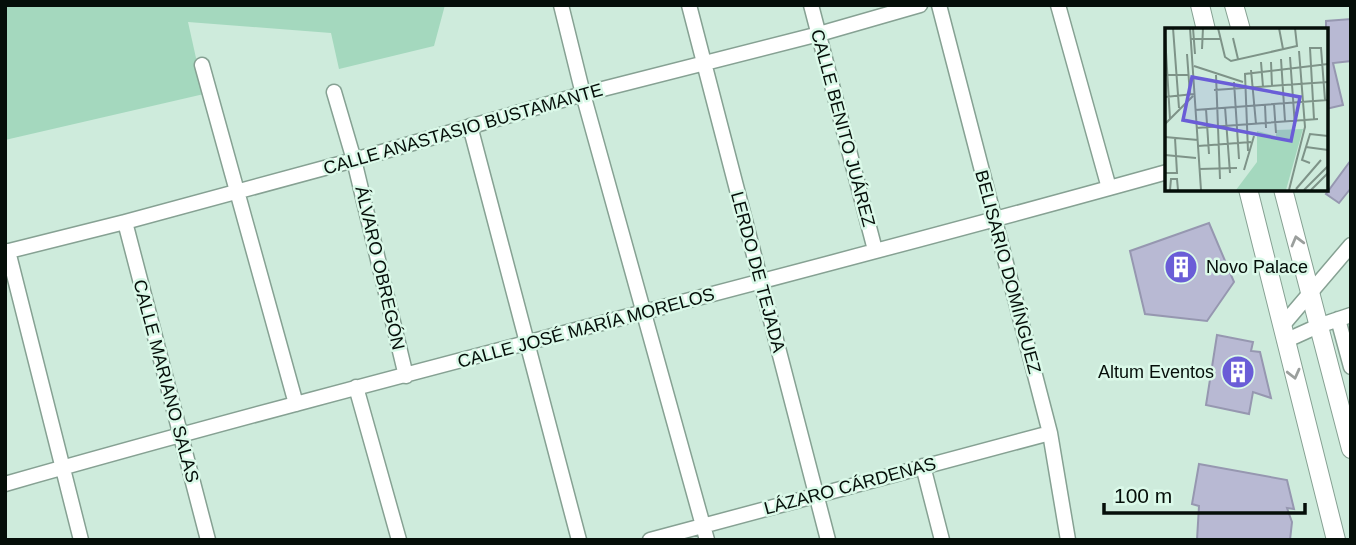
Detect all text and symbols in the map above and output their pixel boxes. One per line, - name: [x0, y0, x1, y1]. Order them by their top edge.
- street label: CALLE BENITO JUÁREZ: [807, 27, 879, 229]
- inset map: [1165, 28, 1328, 191]
- street label: CALLE ANASTASIO BUSTAMANTE: [321, 80, 605, 178]
- street label: BELISARIO DOMÍNGUEZ: [971, 168, 1045, 376]
- street label: ÁLVARO OBREGÓN: [351, 184, 410, 352]
- street label: LERDO DE TEJADA: [727, 189, 789, 355]
- one-way arrow: [1291, 235, 1305, 247]
- building icon: Novo Palace: [1162, 248, 1200, 286]
- place label: Novo Palace: [1206, 257, 1308, 277]
- street label: CALLE MARIANO SALAS: [129, 277, 203, 485]
- street label: CALLE JOSÉ MARÍA MORELOS: [455, 284, 717, 372]
- building icon: Altum Eventos: [1219, 353, 1257, 391]
- place label: Altum Eventos: [1098, 362, 1214, 382]
- one-way arrow: [1286, 368, 1300, 380]
- street label: LÁZARO CÁRDENAS: [762, 453, 938, 519]
- scale bar: [1104, 472, 1305, 516]
- text: 100 m: [1114, 484, 1172, 507]

